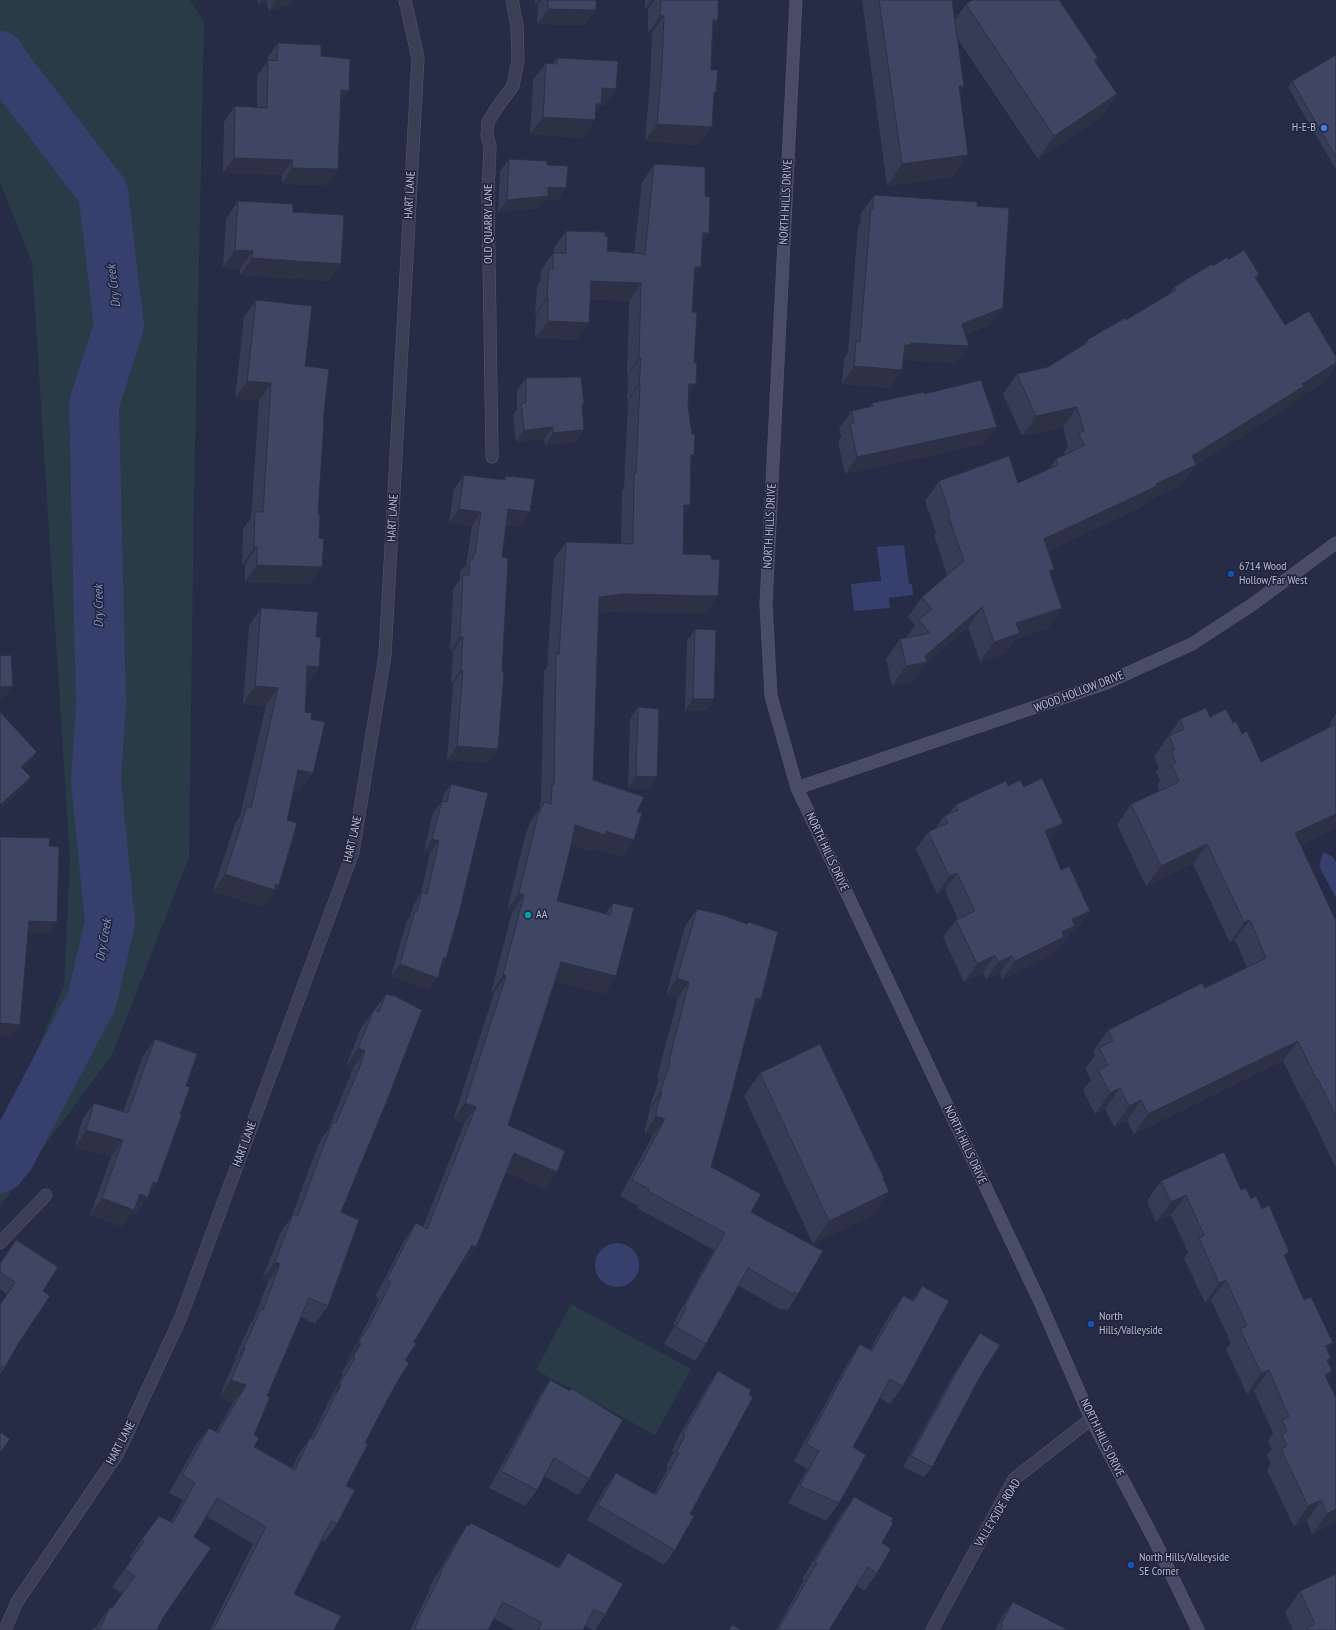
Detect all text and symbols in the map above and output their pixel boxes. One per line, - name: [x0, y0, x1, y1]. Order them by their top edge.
- place label: H-E-B: [1292, 121, 1316, 135]
- marker: H-E-B: [1319, 123, 1329, 133]
- street label: NORTH HILLS DRIVE: [777, 159, 795, 245]
- street label: HART LANE: [402, 171, 418, 219]
- street label: OLD QUARRY LANE: [482, 184, 496, 264]
- water label: Dry Creek: [104, 264, 124, 308]
- street label: NORTH HILLS DRIVE: [761, 483, 779, 569]
- street label: HART LANE: [385, 494, 401, 542]
- place label: 6714 Wood Hollow/Far West: [1239, 560, 1307, 588]
- marker: 6714 Wood Hollow/Far West: [1226, 569, 1236, 579]
- water label: Dry Creek: [91, 584, 107, 628]
- street label: WOOD HOLLOW DRIVE: [1032, 668, 1126, 716]
- street label: NORTH HILLS DRIVE: [803, 810, 851, 894]
- street label: HART LANE: [341, 814, 365, 864]
- place label: AA: [536, 908, 547, 922]
- marker: AA: [523, 910, 533, 920]
- water label: Dry Creek: [93, 917, 115, 963]
- street label: NORTH HILLS DRIVE: [941, 1103, 989, 1187]
- street label: HART LANE: [230, 1119, 260, 1169]
- place label: North Hills/Valleyside: [1099, 1310, 1163, 1338]
- marker: North Hills/Valleyside: [1086, 1319, 1096, 1329]
- street label: NORTH HILLS DRIVE: [1077, 1397, 1127, 1479]
- street label: HART LANE: [103, 1419, 139, 1467]
- street label: VALLEYSIDE ROAD: [972, 1476, 1024, 1550]
- place label: North Hills/Valleyside SE Corner: [1139, 1551, 1229, 1579]
- marker: North Hills/Valleyside SE Corner: [1126, 1560, 1136, 1570]

